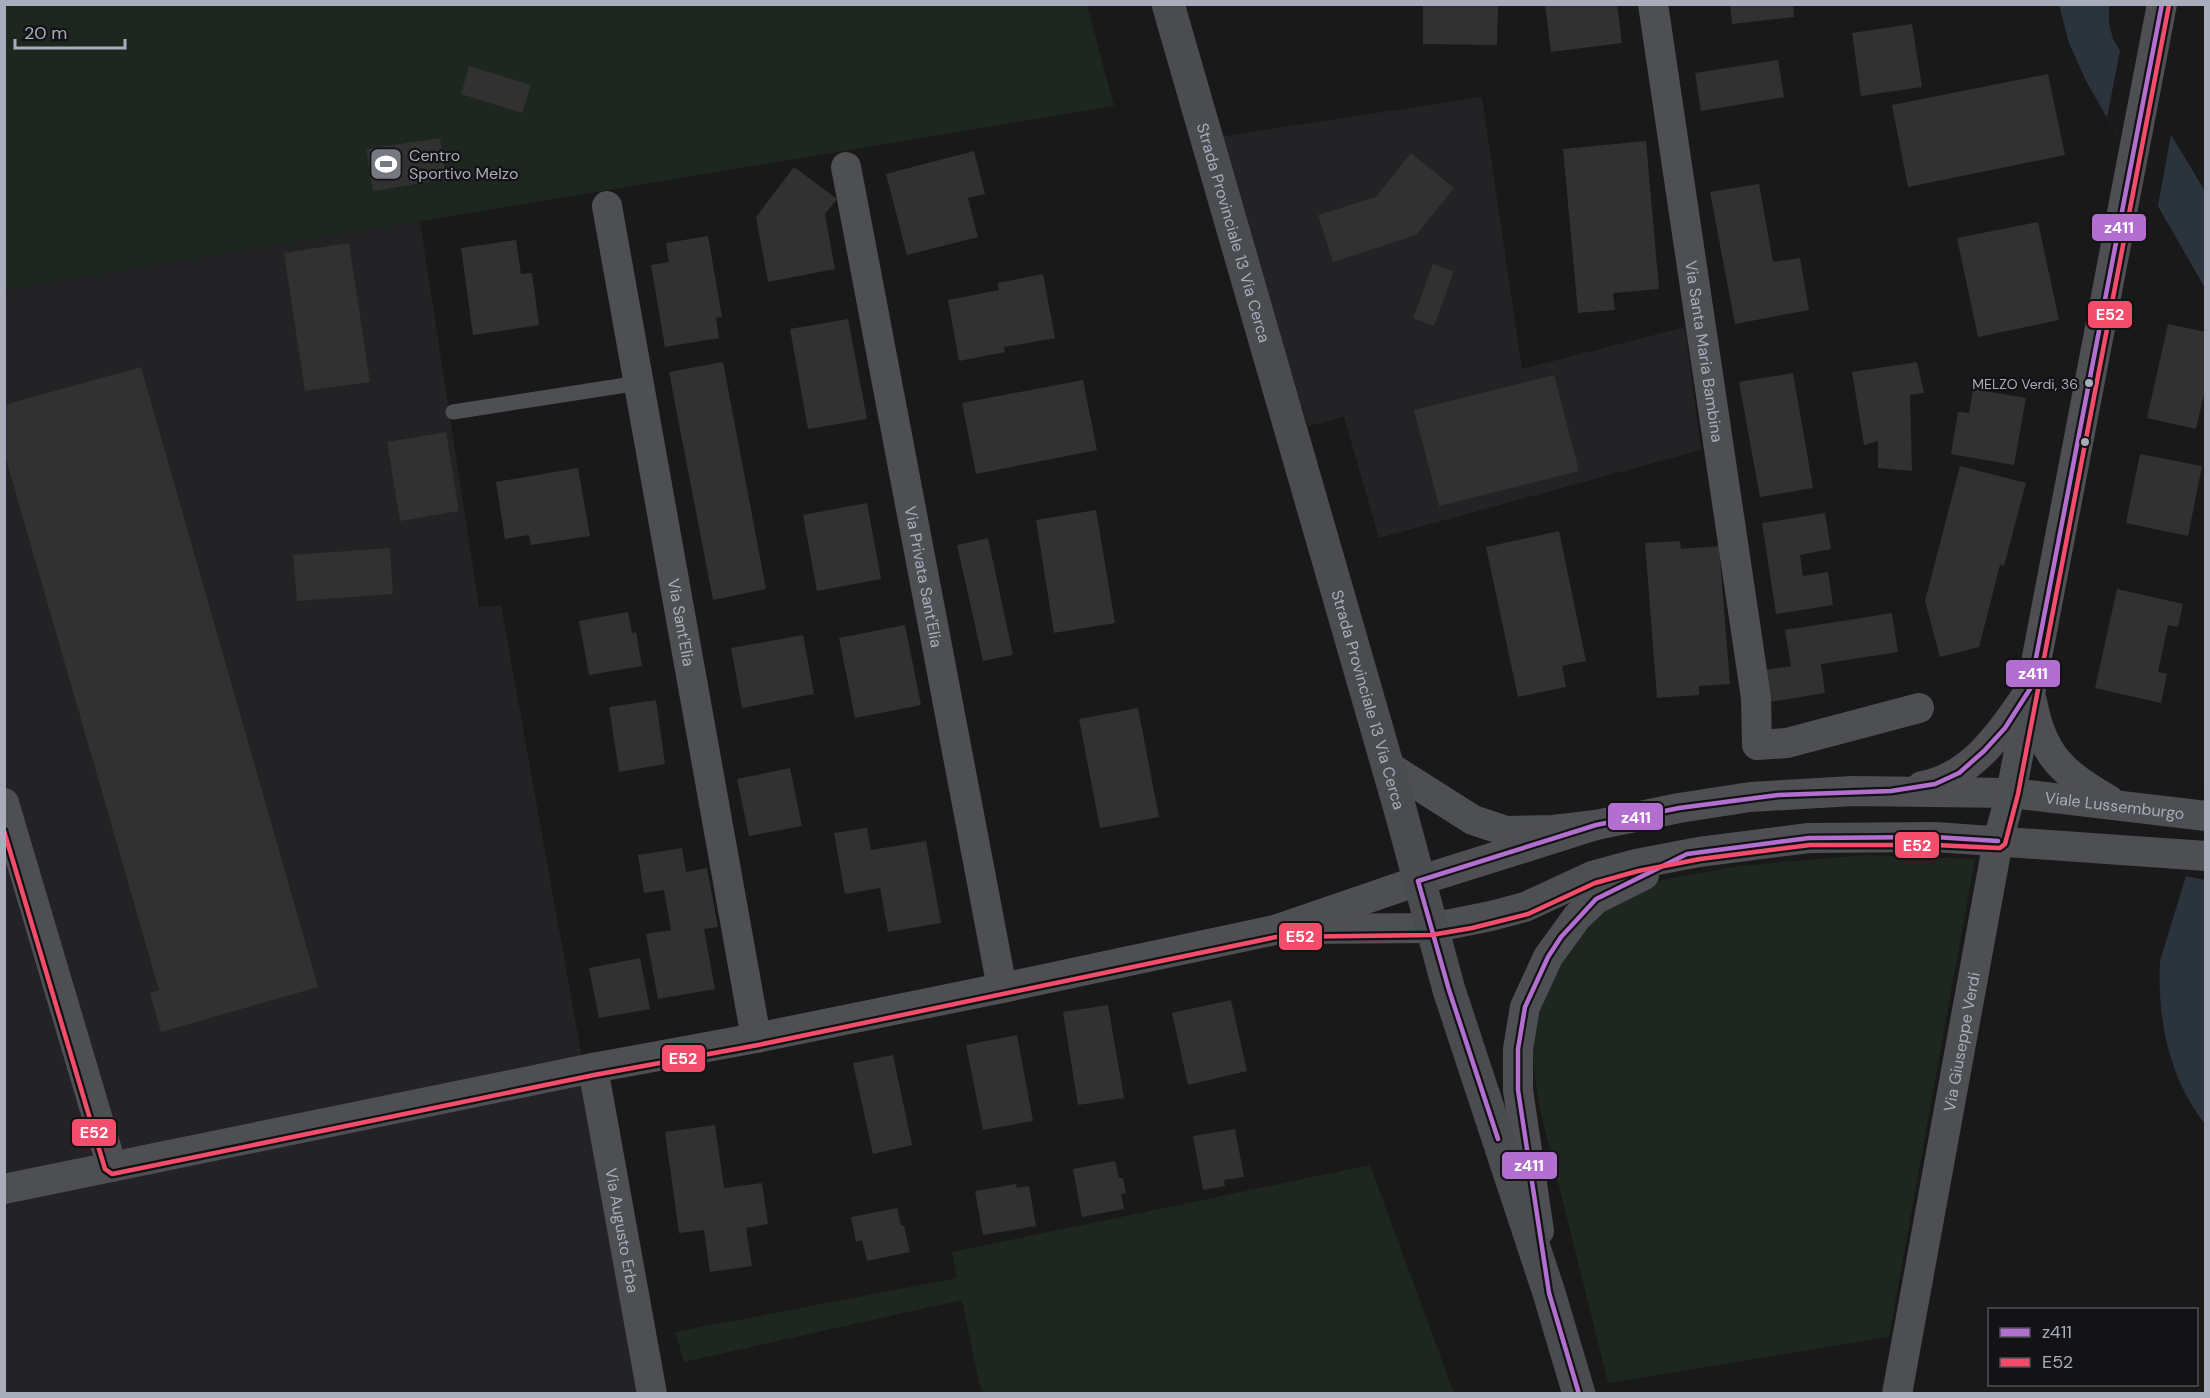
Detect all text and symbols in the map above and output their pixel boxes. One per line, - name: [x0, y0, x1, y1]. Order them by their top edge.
- scale bar: [15, 12, 124, 50]
- text: 20 m: [24, 21, 67, 45]
- street label: Strada Provinciale 13 Via Cerca: [1192, 121, 1275, 345]
- place label: Centro Sportivo Melzo: [409, 145, 519, 184]
- sports icon: Centro Sportivo Melzo: [368, 146, 404, 182]
- line badge: z411: [2091, 213, 2147, 242]
- text: z411: [2104, 217, 2134, 238]
- street label: Via Santa Maria Bambina: [1680, 259, 1728, 443]
- line badge: E52: [2087, 300, 2133, 329]
- text: E52: [2096, 304, 2124, 325]
- place label: MELZO Verdi, 36: [1972, 375, 2078, 393]
- marker: MELZO Verdi, 36: [2083, 377, 2095, 389]
- unlabelled marker: [2079, 436, 2091, 448]
- street label: Via Privata Sant'Elia: [900, 504, 947, 649]
- street label: Via Sant'Elia: [663, 577, 699, 668]
- street label: Strada Provinciale 13 Via Cerca: [1326, 588, 1410, 812]
- line badge: z411: [2005, 659, 2061, 688]
- text: z411: [2018, 663, 2048, 684]
- street label: Viale Lussemburgo: [2044, 787, 2186, 824]
- line badge: z411: [1607, 802, 1664, 831]
- text: z411: [1621, 807, 1651, 828]
- line badge: E52: [1894, 831, 1940, 859]
- text: E52: [1903, 835, 1931, 856]
- line badge: E52: [1278, 922, 1323, 951]
- text: E52: [1286, 926, 1314, 947]
- street label: Via Giuseppe Verdi: [1939, 970, 1985, 1113]
- line badge: E52: [661, 1044, 706, 1073]
- text: E52: [669, 1048, 697, 1069]
- line badge: E52: [71, 1118, 117, 1147]
- text: E52: [80, 1122, 108, 1143]
- line badge: z411: [1501, 1151, 1558, 1180]
- text: z411: [1514, 1155, 1544, 1176]
- street label: Via Augusto Erba: [600, 1166, 643, 1295]
- legend: [1988, 1308, 2198, 1386]
- text: z411: [2042, 1320, 2072, 1344]
- text: E52: [2042, 1350, 2073, 1374]

